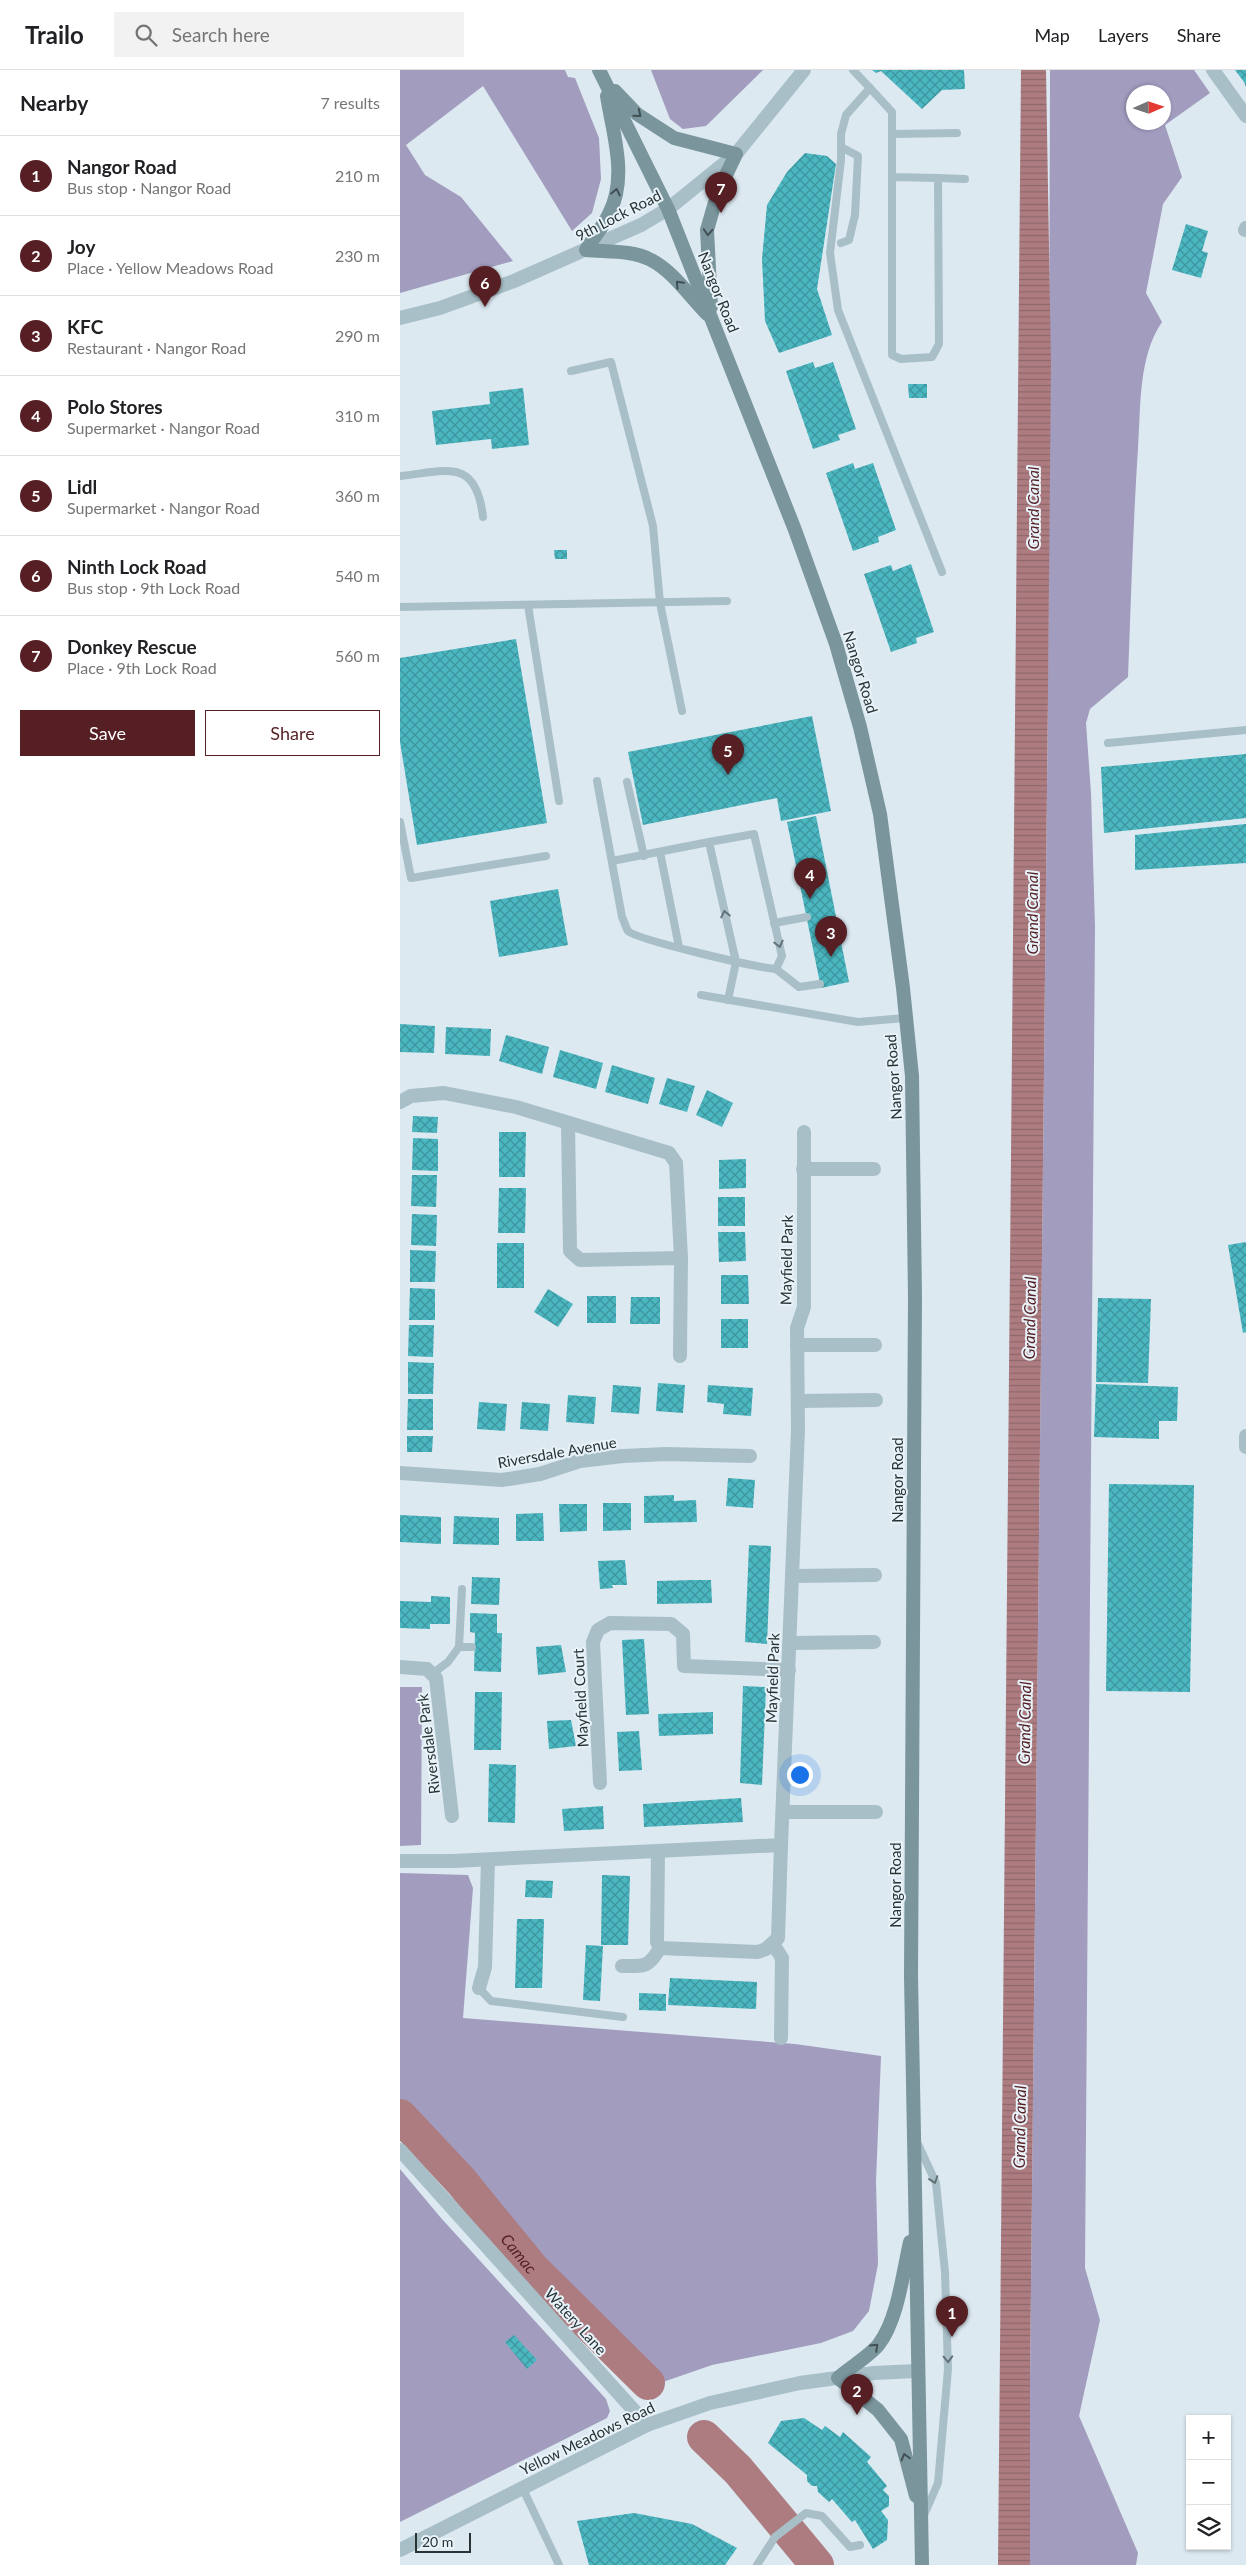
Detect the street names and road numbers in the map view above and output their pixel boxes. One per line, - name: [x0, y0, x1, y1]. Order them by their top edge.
- street label: 9th Lock Road: [572, 186, 664, 244]
- street label: Nangor Road: [695, 249, 743, 335]
- street label: Nangor Road: [840, 628, 882, 716]
- street label: Nangor Road: [881, 1034, 905, 1120]
- street label: Mayfield Park: [776, 1214, 796, 1305]
- street label: Riversdale Avenue: [496, 1433, 618, 1471]
- street label: Nangor Road: [888, 1437, 906, 1523]
- street label: Mayfield Park: [761, 1632, 783, 1723]
- street label: Mayfield Court: [568, 1648, 592, 1748]
- street label: Riversdale Park: [413, 1693, 443, 1795]
- street label: Nangor Road: [886, 1842, 904, 1928]
- street label: Watery Lane: [541, 2284, 611, 2358]
- street label: Yellow Meadows Road: [517, 2398, 657, 2478]

